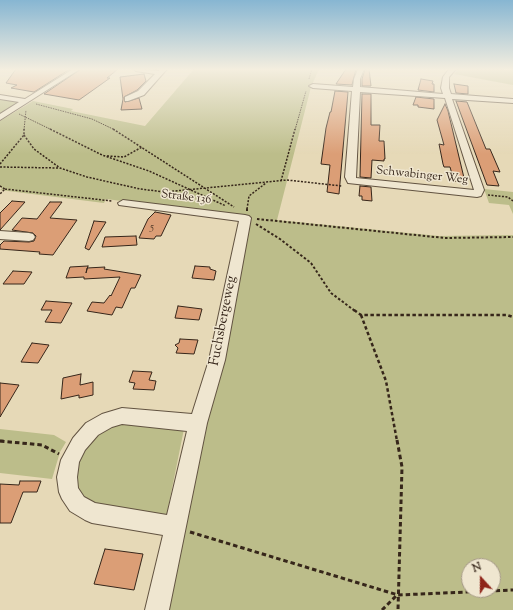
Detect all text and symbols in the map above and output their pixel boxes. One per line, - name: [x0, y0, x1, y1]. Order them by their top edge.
- street label: Schwabinger Weg: [375, 164, 469, 188]
- street label: Straße 136: [160, 188, 212, 208]
- house number: 5: [150, 221, 154, 235]
- street label: Fuchsbergeweg: [207, 275, 241, 367]
- north arrow: [461, 558, 501, 598]
- text: N: [470, 559, 484, 577]

